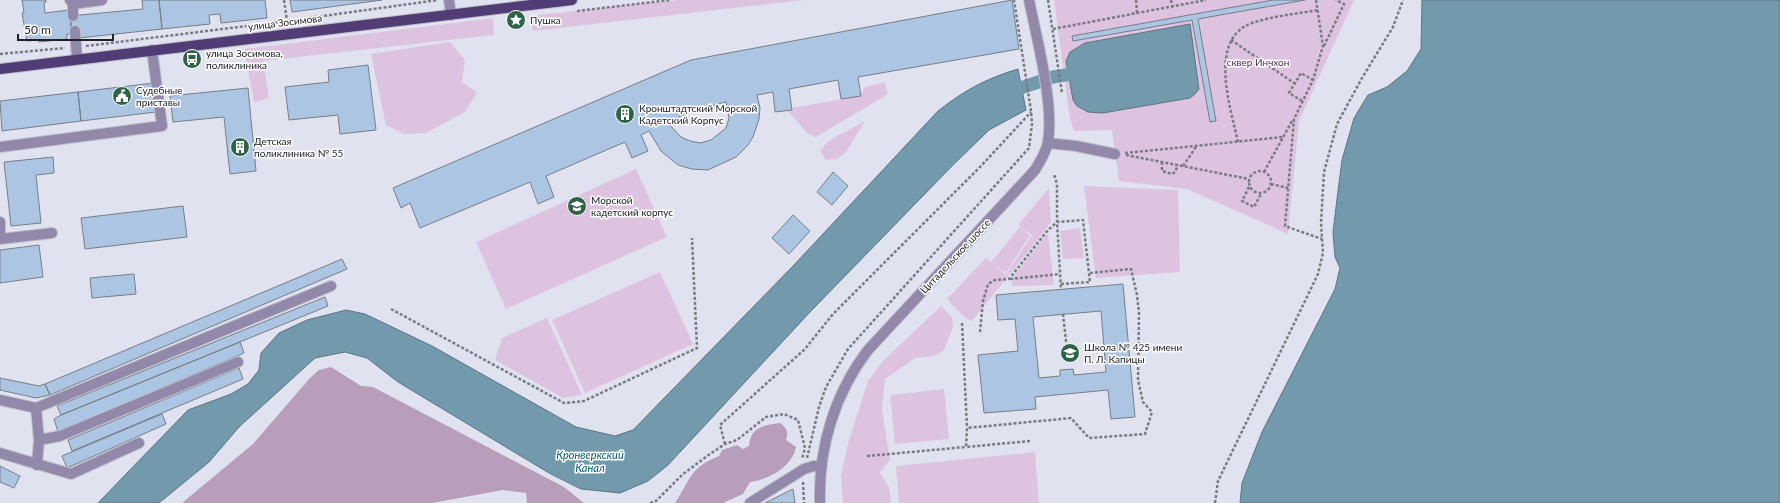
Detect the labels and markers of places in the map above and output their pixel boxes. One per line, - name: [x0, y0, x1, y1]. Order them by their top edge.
- place icon: Пушка: [505, 9, 527, 31]
- place label: Пушка: [530, 14, 561, 26]
- place label: улица Зосимова, поликлиника: [206, 47, 283, 71]
- bus stop icon: улица Зосимова, поликлиника: [181, 48, 203, 70]
- place label: Судебные приставы: [136, 84, 183, 108]
- public building icon: Судебные приставы: [111, 85, 133, 107]
- place label: Кронштадтский Морской Кадетский Корпус: [639, 102, 757, 126]
- building icon: Кронштадтский Морской Кадетский Корпус: [614, 103, 636, 125]
- place label: Детская поликлиника № 55: [254, 135, 344, 159]
- building icon: Детская поликлиника № 55: [229, 136, 251, 158]
- place label: Морской кадетский корпус: [591, 194, 673, 218]
- school or university icon: Морской кадетский корпус: [566, 195, 588, 217]
- place label: Школа № 425 имени П. Л. Капицы: [1084, 341, 1182, 365]
- school or university icon: Школа № 425 имени П. Л. Капицы: [1059, 342, 1081, 364]

